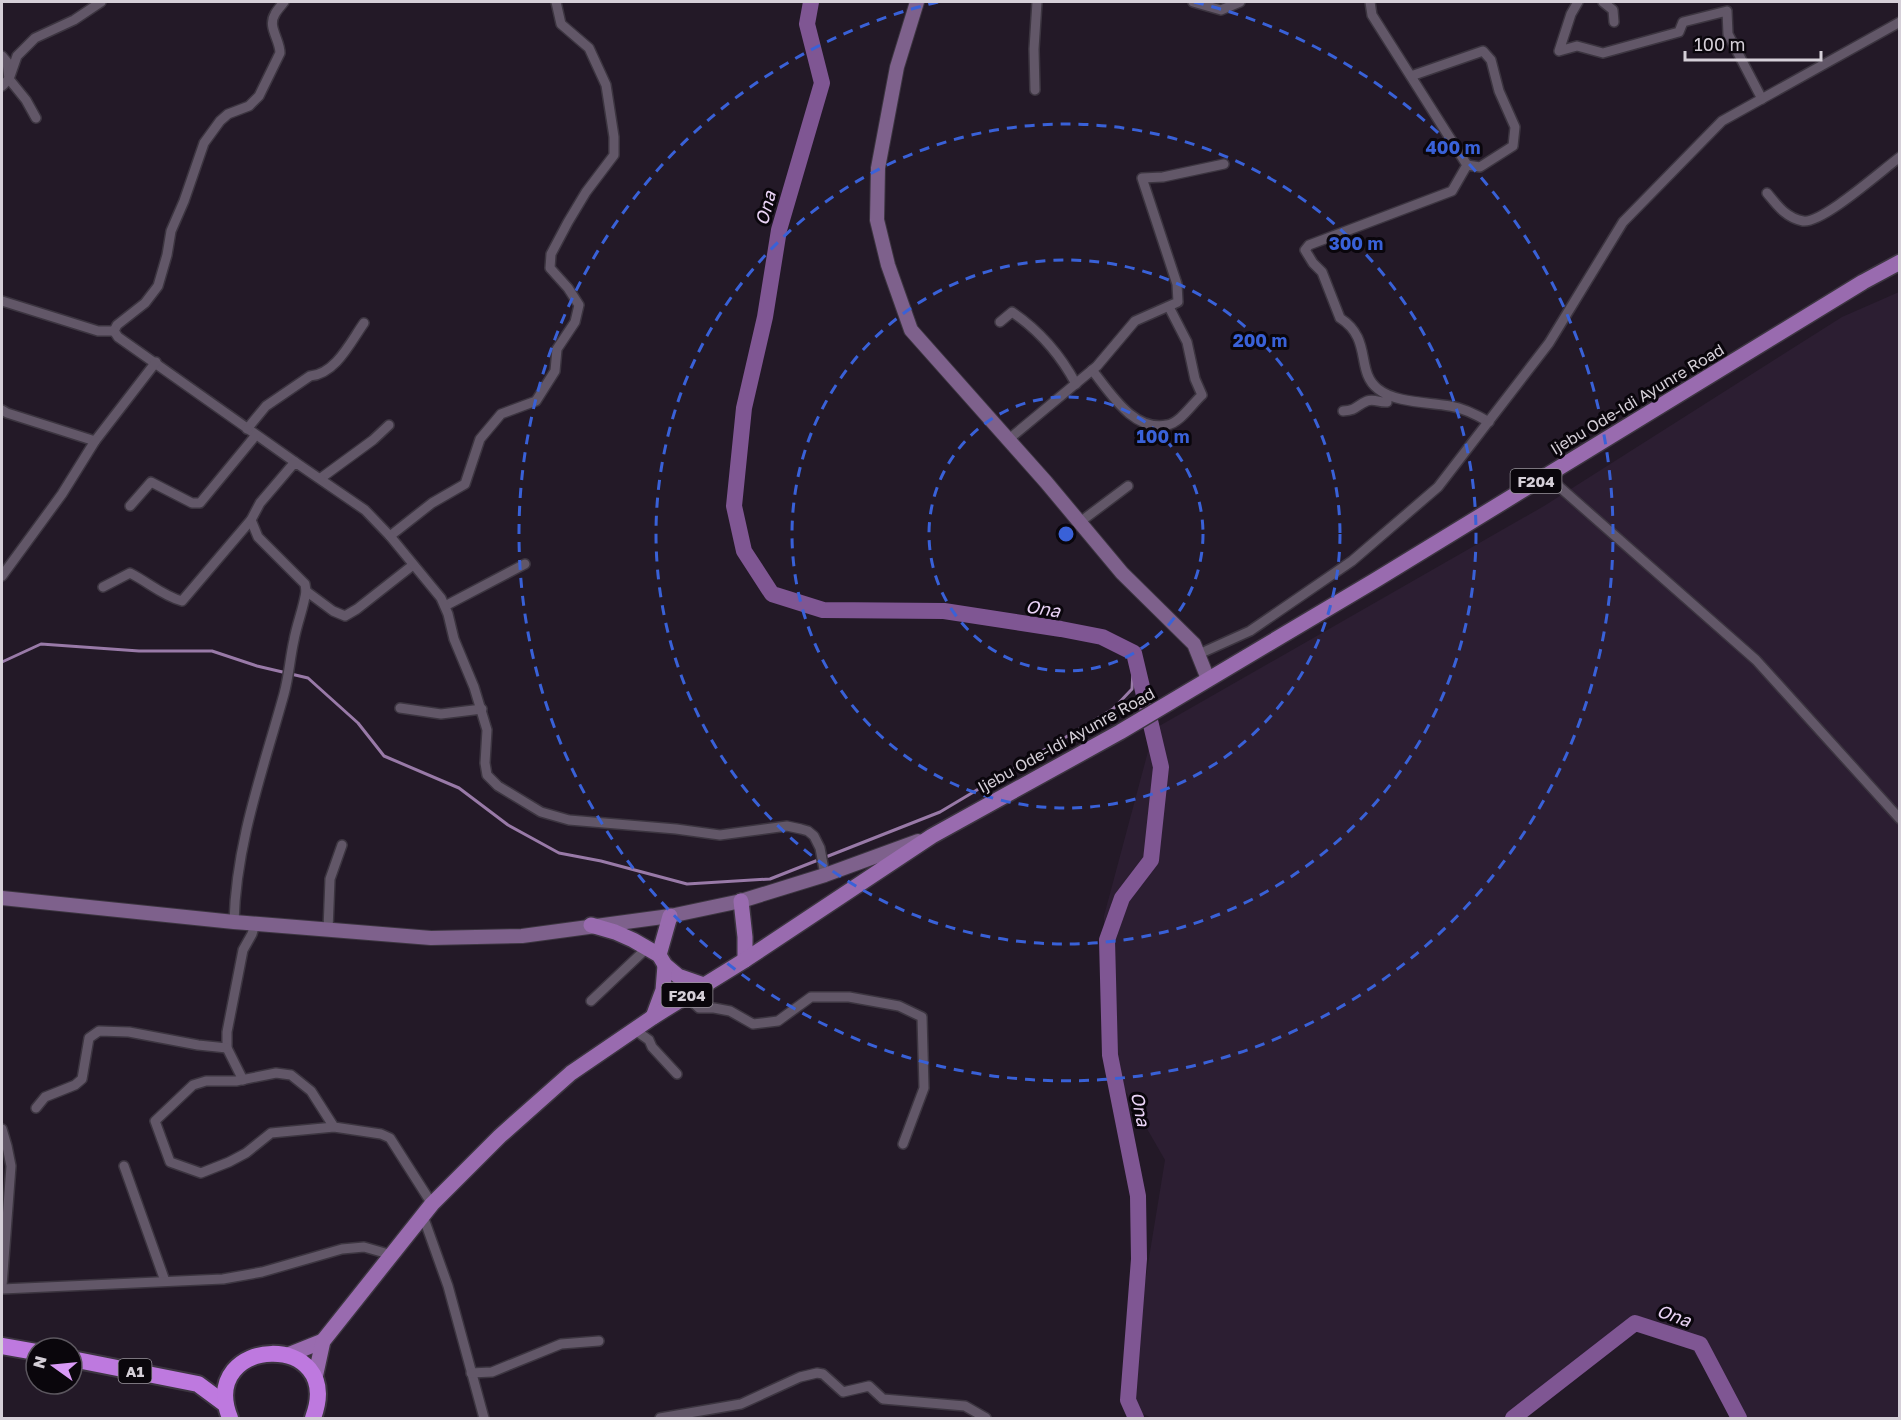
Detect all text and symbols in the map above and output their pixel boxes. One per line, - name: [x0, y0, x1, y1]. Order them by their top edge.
- scale bar: [1685, 24, 1822, 62]
- text: 100 m: [1694, 33, 1745, 55]
- text: 400 m: [1426, 136, 1480, 158]
- water label: Ona: [750, 188, 780, 228]
- text: 300 m: [1329, 232, 1383, 254]
- text: 200 m: [1233, 329, 1287, 351]
- street label: Ijebu Ode-Idi Ayunre Road: [1547, 339, 1727, 459]
- text: 100 m: [1137, 425, 1189, 447]
- road number: F204: [1510, 469, 1562, 493]
- centre of rings: [1056, 524, 1076, 544]
- water label: Ona: [1024, 594, 1063, 622]
- street label: Ijebu Ode-Idi Ayunre Road: [974, 683, 1158, 797]
- road number: F204: [662, 983, 712, 1007]
- water label: Ona: [1127, 1090, 1155, 1129]
- water label: Ona: [1654, 1299, 1695, 1331]
- north arrow: [24, 1336, 84, 1396]
- text: N: [28, 1354, 51, 1371]
- road number: A1: [118, 1359, 152, 1383]

